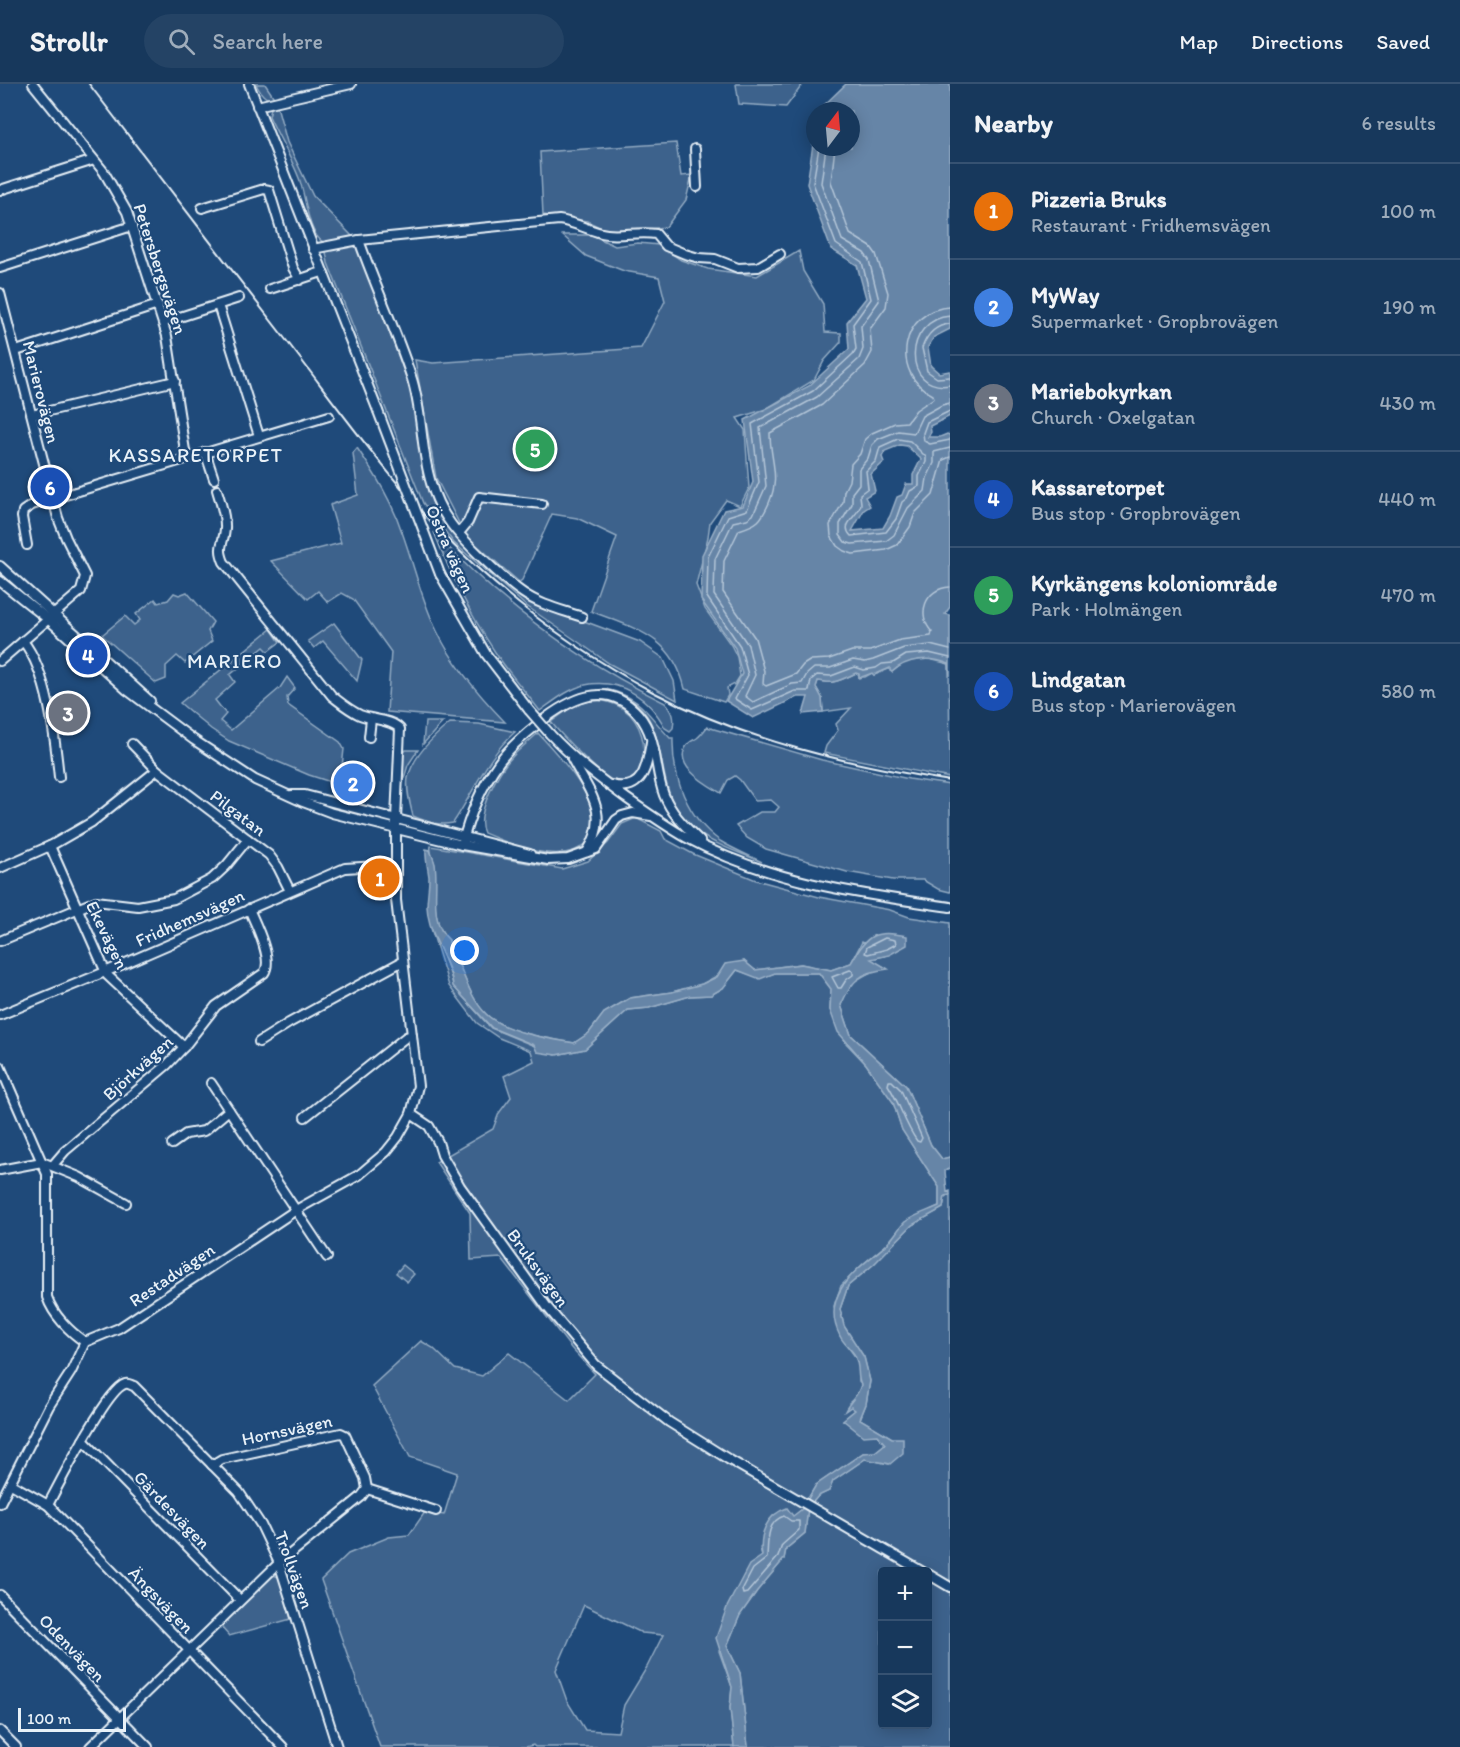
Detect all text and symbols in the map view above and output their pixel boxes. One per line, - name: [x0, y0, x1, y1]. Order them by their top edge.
- search box: [144, 14, 564, 68]
- text: Strollr: [30, 24, 108, 58]
- icon: search: [165, 25, 198, 58]
- text: Search here: [213, 28, 323, 55]
- text: Map: [1180, 29, 1218, 54]
- text: Directions: [1251, 29, 1343, 54]
- text: Saved: [1376, 29, 1430, 54]
- north arrow: [806, 102, 860, 156]
- text: Nearby: [974, 107, 1053, 139]
- text: 6 results: [1362, 111, 1436, 135]
- text: Pizzeria Bruks: [1031, 186, 1167, 213]
- text: 1: [989, 199, 998, 223]
- text: 100 m: [1381, 199, 1436, 223]
- street label: Petersbergsvägen: [128, 201, 192, 337]
- text: Restaurant · Fridhemsvägen: [1031, 213, 1271, 237]
- text: MyWay: [1031, 282, 1099, 309]
- text: 2: [988, 295, 999, 319]
- text: 190 m: [1383, 295, 1436, 319]
- text: Supermarket · Gropbrovägen: [1031, 309, 1278, 333]
- street label: Marierovägen: [18, 338, 64, 446]
- text: Mariebokyrkan: [1031, 378, 1172, 405]
- text: 3: [988, 391, 999, 415]
- text: 430 m: [1379, 391, 1436, 415]
- text: Church · Oxelgatan: [1031, 405, 1195, 429]
- pin: 5: [516, 426, 554, 472]
- district label: KASSARETORPET: [109, 443, 283, 467]
- pin: 6: [31, 464, 70, 510]
- text: Kassaretorpet: [1031, 474, 1164, 501]
- text: 4: [987, 487, 1000, 511]
- text: 440 m: [1378, 487, 1436, 511]
- text: Bus stop · Gropbrovägen: [1031, 501, 1241, 525]
- street label: Östra vägen: [421, 502, 479, 596]
- text: Kyrkängens koloniområde: [1031, 570, 1277, 597]
- text: 5: [988, 583, 999, 607]
- text: 470 m: [1380, 583, 1436, 607]
- text: Park · Holmängen: [1031, 597, 1182, 621]
- pin: 4: [68, 632, 107, 678]
- district label: MARIERO: [187, 649, 283, 673]
- text: Lindgatan: [1031, 666, 1125, 693]
- text: 6: [988, 679, 999, 703]
- text: 580 m: [1381, 679, 1436, 703]
- pin: 3: [48, 690, 88, 736]
- text: Bus stop · Marierovägen: [1031, 693, 1236, 717]
- pin: 2: [334, 760, 372, 806]
- street label: Pilgatan: [206, 785, 270, 841]
- pin: 1: [360, 856, 400, 900]
- street label: Fridhemsvägen: [132, 884, 248, 952]
- street label: Ekevägen: [81, 897, 133, 973]
- your location: [450, 936, 479, 965]
- street label: Björkvägen: [98, 1031, 178, 1105]
- street label: Bruksvägen: [502, 1225, 574, 1311]
- street label: Restadvägen: [125, 1238, 219, 1312]
- street label: Hornsvägen: [240, 1410, 334, 1450]
- street label: Gärdesvägen: [129, 1466, 215, 1554]
- street label: Trollvägen: [270, 1528, 318, 1612]
- street label: Ängsvägen: [124, 1562, 198, 1638]
- map controls: [878, 1567, 932, 1729]
- button: +: [878, 1567, 932, 1621]
- street label: Odenvägen: [34, 1609, 110, 1687]
- button: −: [878, 1621, 932, 1675]
- button: layers: [878, 1675, 932, 1729]
- scale bar: [18, 1705, 126, 1732]
- text: 100 m: [27, 1709, 71, 1728]

